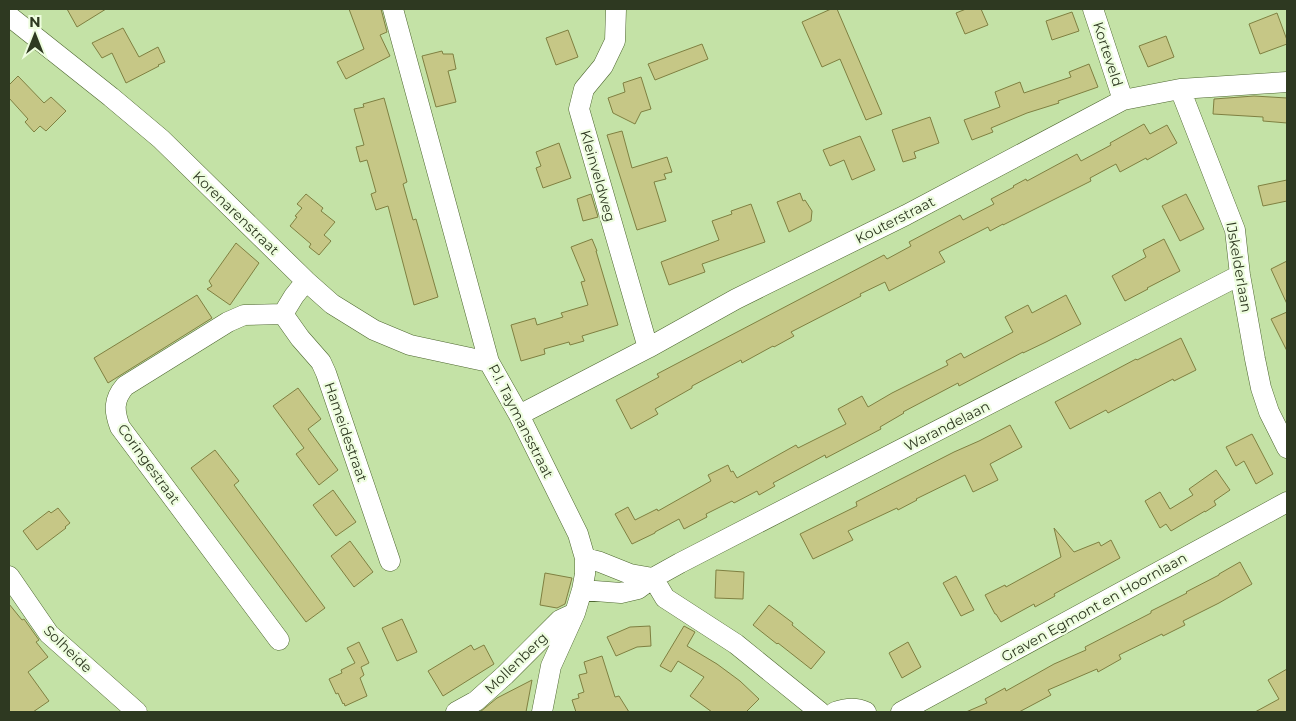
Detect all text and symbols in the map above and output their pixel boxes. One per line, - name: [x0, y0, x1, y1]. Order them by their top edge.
- north arrow: [10, 10, 60, 60]
- text: N: [29, 13, 41, 31]
- street label: Korteveld: [1089, 19, 1127, 89]
- street label: Kleinveldweg: [576, 128, 620, 224]
- street label: Korenarenstraat: [189, 167, 283, 259]
- street label: Kouterstraat: [852, 192, 938, 248]
- street label: IJskelderlaan: [1222, 220, 1256, 314]
- street label: P.I. Taymansstraat: [484, 361, 558, 481]
- street label: Hameidestraat: [320, 380, 372, 485]
- street label: Warandelaan: [901, 397, 993, 455]
- street label: Coringestraat: [114, 420, 184, 508]
- street label: Graven Egmont en Hoornlaan: [998, 548, 1190, 666]
- street label: Solheide: [40, 621, 96, 677]
- street label: Mollenberg: [481, 629, 551, 697]

